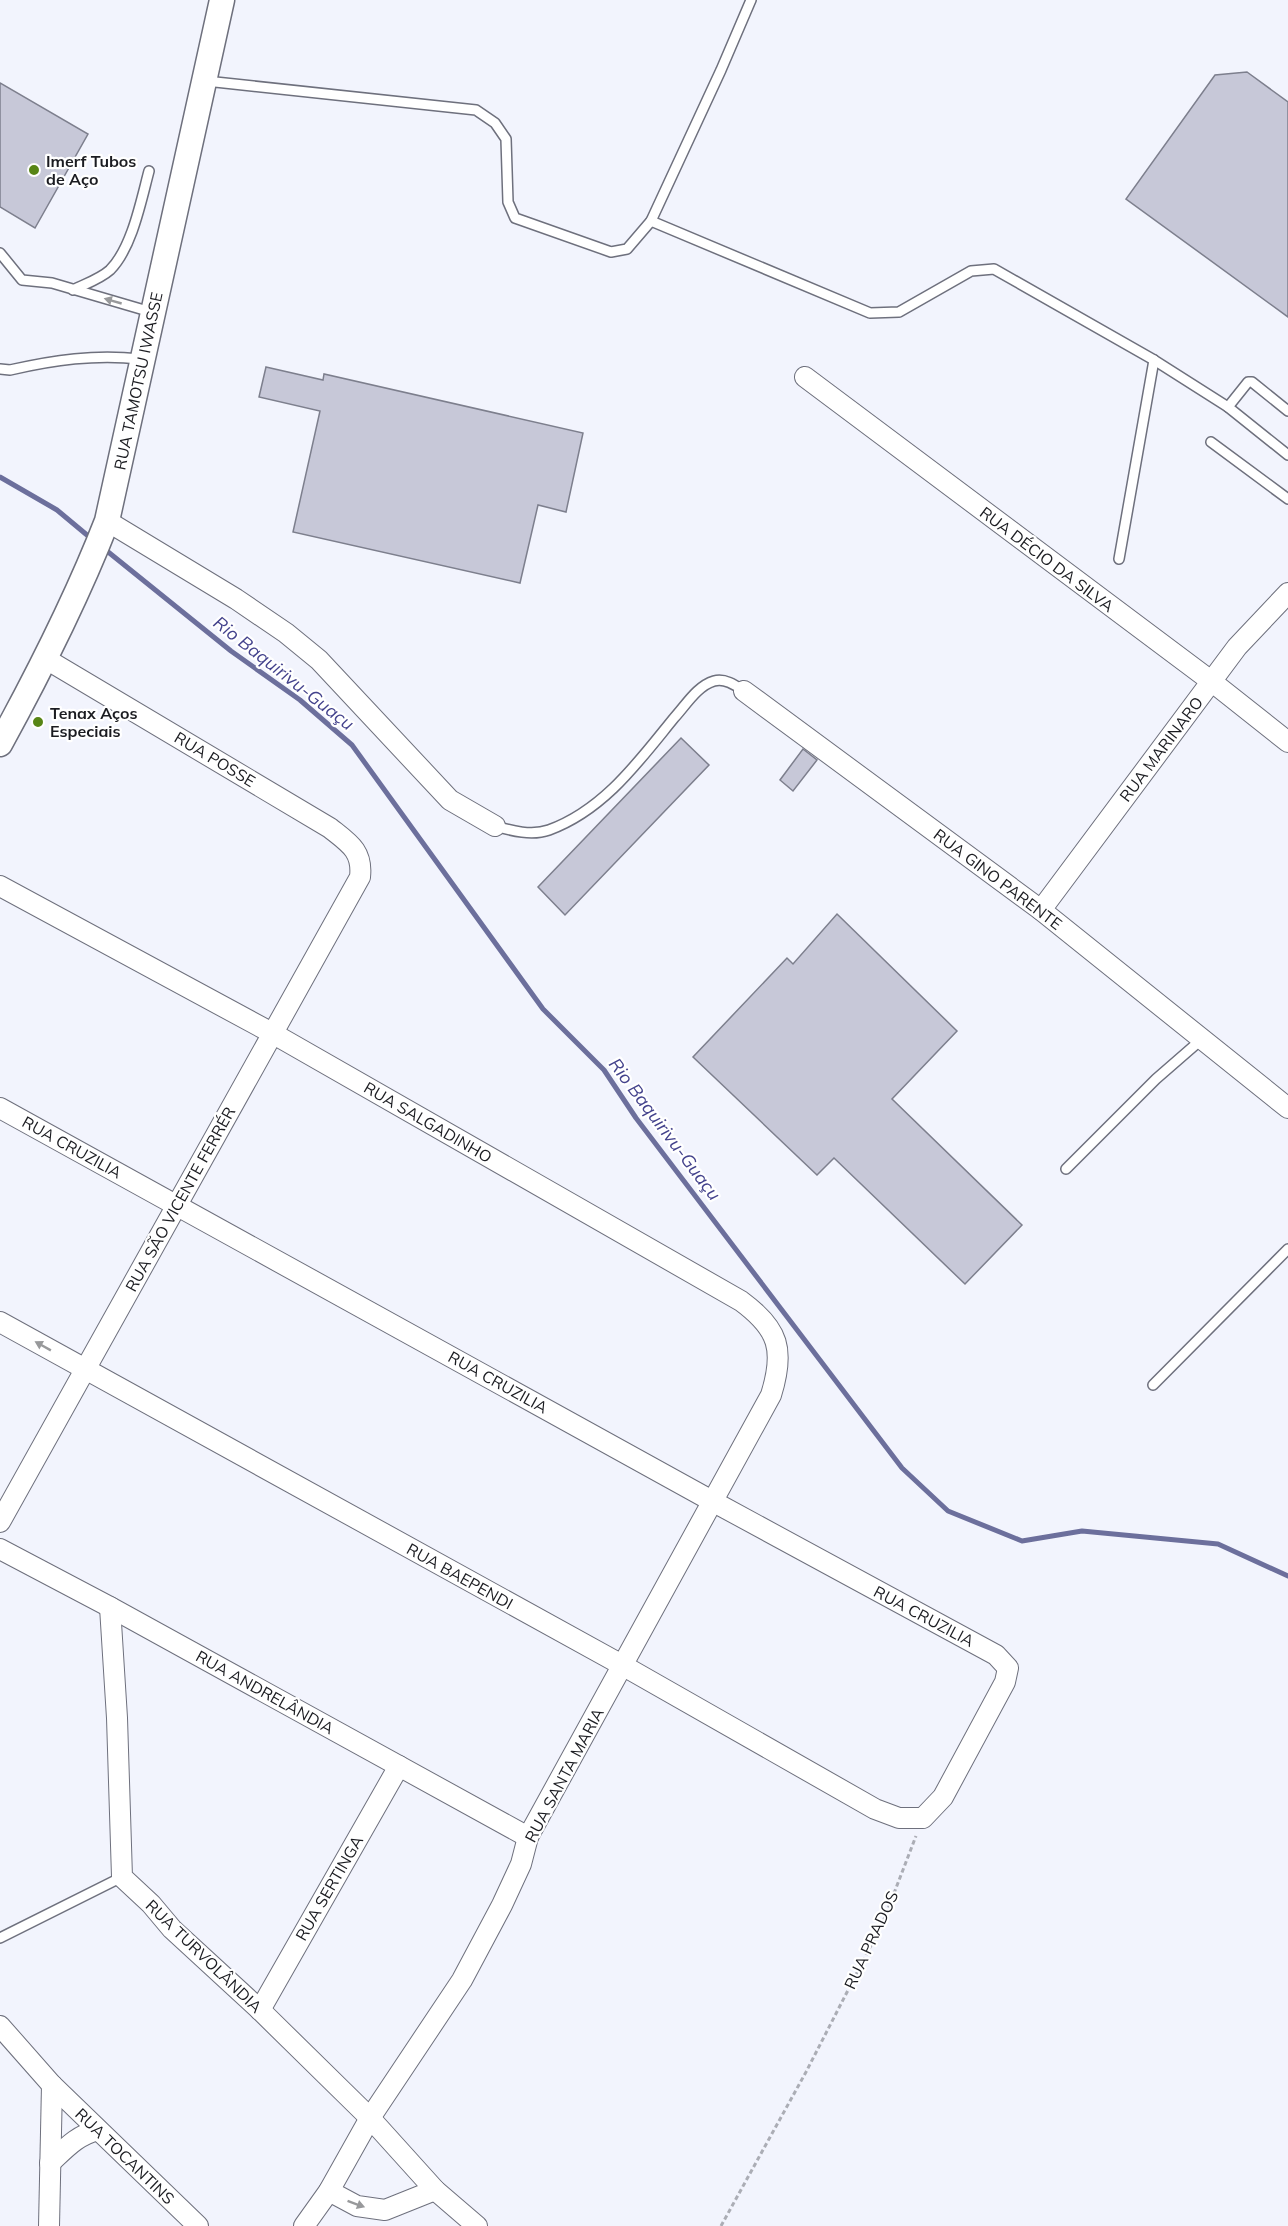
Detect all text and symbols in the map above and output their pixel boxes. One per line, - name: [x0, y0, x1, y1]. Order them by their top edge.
- place label: Imerf Tubos de Aço: [46, 151, 136, 189]
- marker: Imerf Tubos de Aço: [27, 163, 41, 177]
- street label: RUA TAMOTSU IWASSE: [109, 290, 167, 472]
- one-way arrow: [104, 296, 122, 305]
- street label: RUA DÉCIO DA SILVA: [976, 502, 1118, 616]
- water label: Rio Baquirivu-Guaçu: [209, 611, 359, 735]
- street label: RUA MARINARO: [1115, 693, 1207, 805]
- place label: Tenax Aços Especiais: [50, 703, 137, 741]
- marker: Tenax Aços Especiais: [31, 715, 45, 729]
- street label: RUA POSSE: [171, 727, 259, 791]
- street label: RUA GINO PARENTE: [930, 824, 1066, 934]
- water label: Rio Baquirivu-Guaçu: [604, 1053, 726, 1205]
- street label: RUA SALGADINHO: [360, 1077, 496, 1167]
- street label: RUA SÃO VICENTE FERRÉR: [121, 1103, 239, 1295]
- street label: RUA CRUZILIA: [19, 1111, 125, 1183]
- one-way arrow: [34, 1341, 51, 1351]
- street label: RUA CRUZILIA: [445, 1346, 551, 1418]
- street label: RUA BAEPENDI: [403, 1539, 517, 1613]
- street label: RUA CRUZILIA: [870, 1581, 978, 1651]
- street label: RUA ANDRELÂNDIA: [192, 1646, 338, 1738]
- street label: RUA SANTA MARIA: [520, 1704, 608, 1846]
- street label: RUA SERTINGA: [291, 1832, 367, 1944]
- street label: RUA PRADOS: [840, 1888, 902, 1992]
- street label: RUA TURVOLÂNDIA: [142, 1895, 267, 2017]
- street label: RUA TOCANTINS: [71, 2104, 179, 2208]
- one-way arrow: [347, 2199, 365, 2209]

